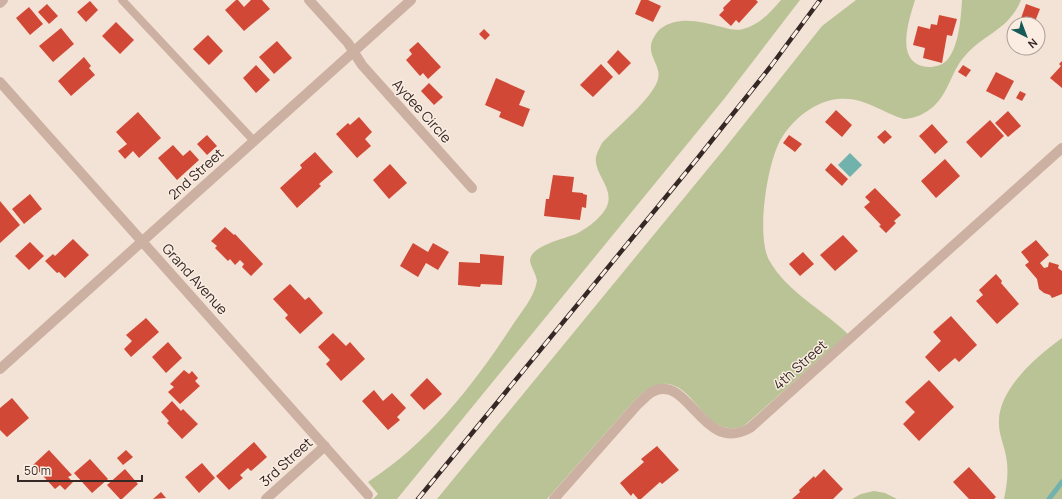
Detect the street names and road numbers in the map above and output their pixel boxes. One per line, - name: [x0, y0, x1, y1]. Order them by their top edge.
- street label: Aydee Circle: [389, 75, 456, 147]
- street label: 2nd Street: [164, 143, 228, 204]
- street label: Grand Avenue: [158, 239, 232, 318]
- street label: 4th Street: [769, 335, 831, 394]
- street label: 3rd Street: [255, 433, 316, 490]

